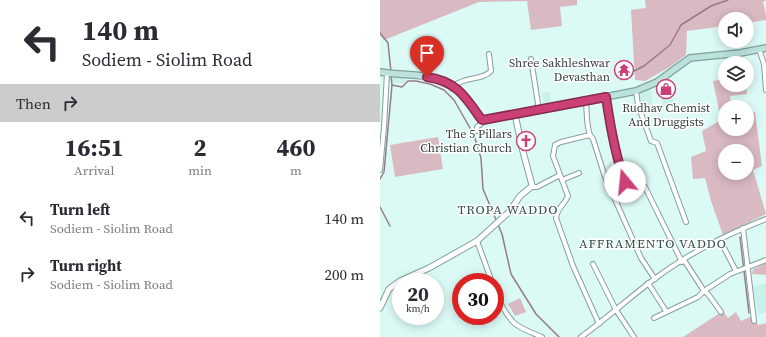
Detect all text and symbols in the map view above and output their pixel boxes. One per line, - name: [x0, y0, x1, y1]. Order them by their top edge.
- text: 140 m: [82, 11, 159, 49]
- map controls: [718, 12, 754, 180]
- button: sound: [718, 12, 754, 48]
- icon: left: [16, 16, 68, 68]
- pin: [410, 36, 444, 77]
- icon: arrive: [416, 42, 438, 64]
- text: Sodiem - Siolim Road: [82, 47, 252, 72]
- place label: Shree Sakhleshwar Devasthan: [509, 55, 610, 85]
- button: layers: [718, 56, 754, 92]
- temple icon: Shree Sakhleshwar Devasthan: [613, 59, 635, 81]
- shop icon: Rudhav Chemist And Druggists: [655, 78, 677, 100]
- icon: right: [59, 92, 81, 114]
- text: Then: [16, 93, 51, 114]
- place label: Rudhav Chemist And Druggists: [622, 100, 710, 130]
- button: +: [718, 100, 754, 136]
- place label: The 5 Pillars Christian Church: [420, 126, 512, 156]
- church icon: The 5 Pillars Christian Church: [515, 130, 537, 152]
- text: 16:51: [65, 131, 124, 164]
- text: 2: [194, 131, 207, 164]
- text: 460: [276, 131, 315, 164]
- button: −: [718, 144, 754, 180]
- position arrow: [604, 161, 646, 203]
- text: Arrival: [74, 162, 114, 179]
- text: min: [188, 162, 212, 179]
- text: m: [290, 162, 302, 179]
- text: Turn left: [50, 199, 110, 220]
- district label: TROPA WADDO: [457, 201, 559, 218]
- icon: left: [16, 207, 38, 229]
- text: 140 m: [324, 208, 364, 229]
- text: Sodiem - Siolim Road: [50, 220, 173, 237]
- district label: AFFRAMENTO VADDO: [579, 235, 727, 252]
- text: Turn right: [50, 255, 122, 276]
- icon: right: [16, 263, 38, 285]
- text: 200 m: [324, 264, 364, 285]
- speed limit sign: 30: [452, 273, 504, 325]
- text: Sodiem - Siolim Road: [50, 276, 173, 293]
- text: 20: [407, 280, 429, 308]
- text: km/h: [406, 302, 430, 315]

